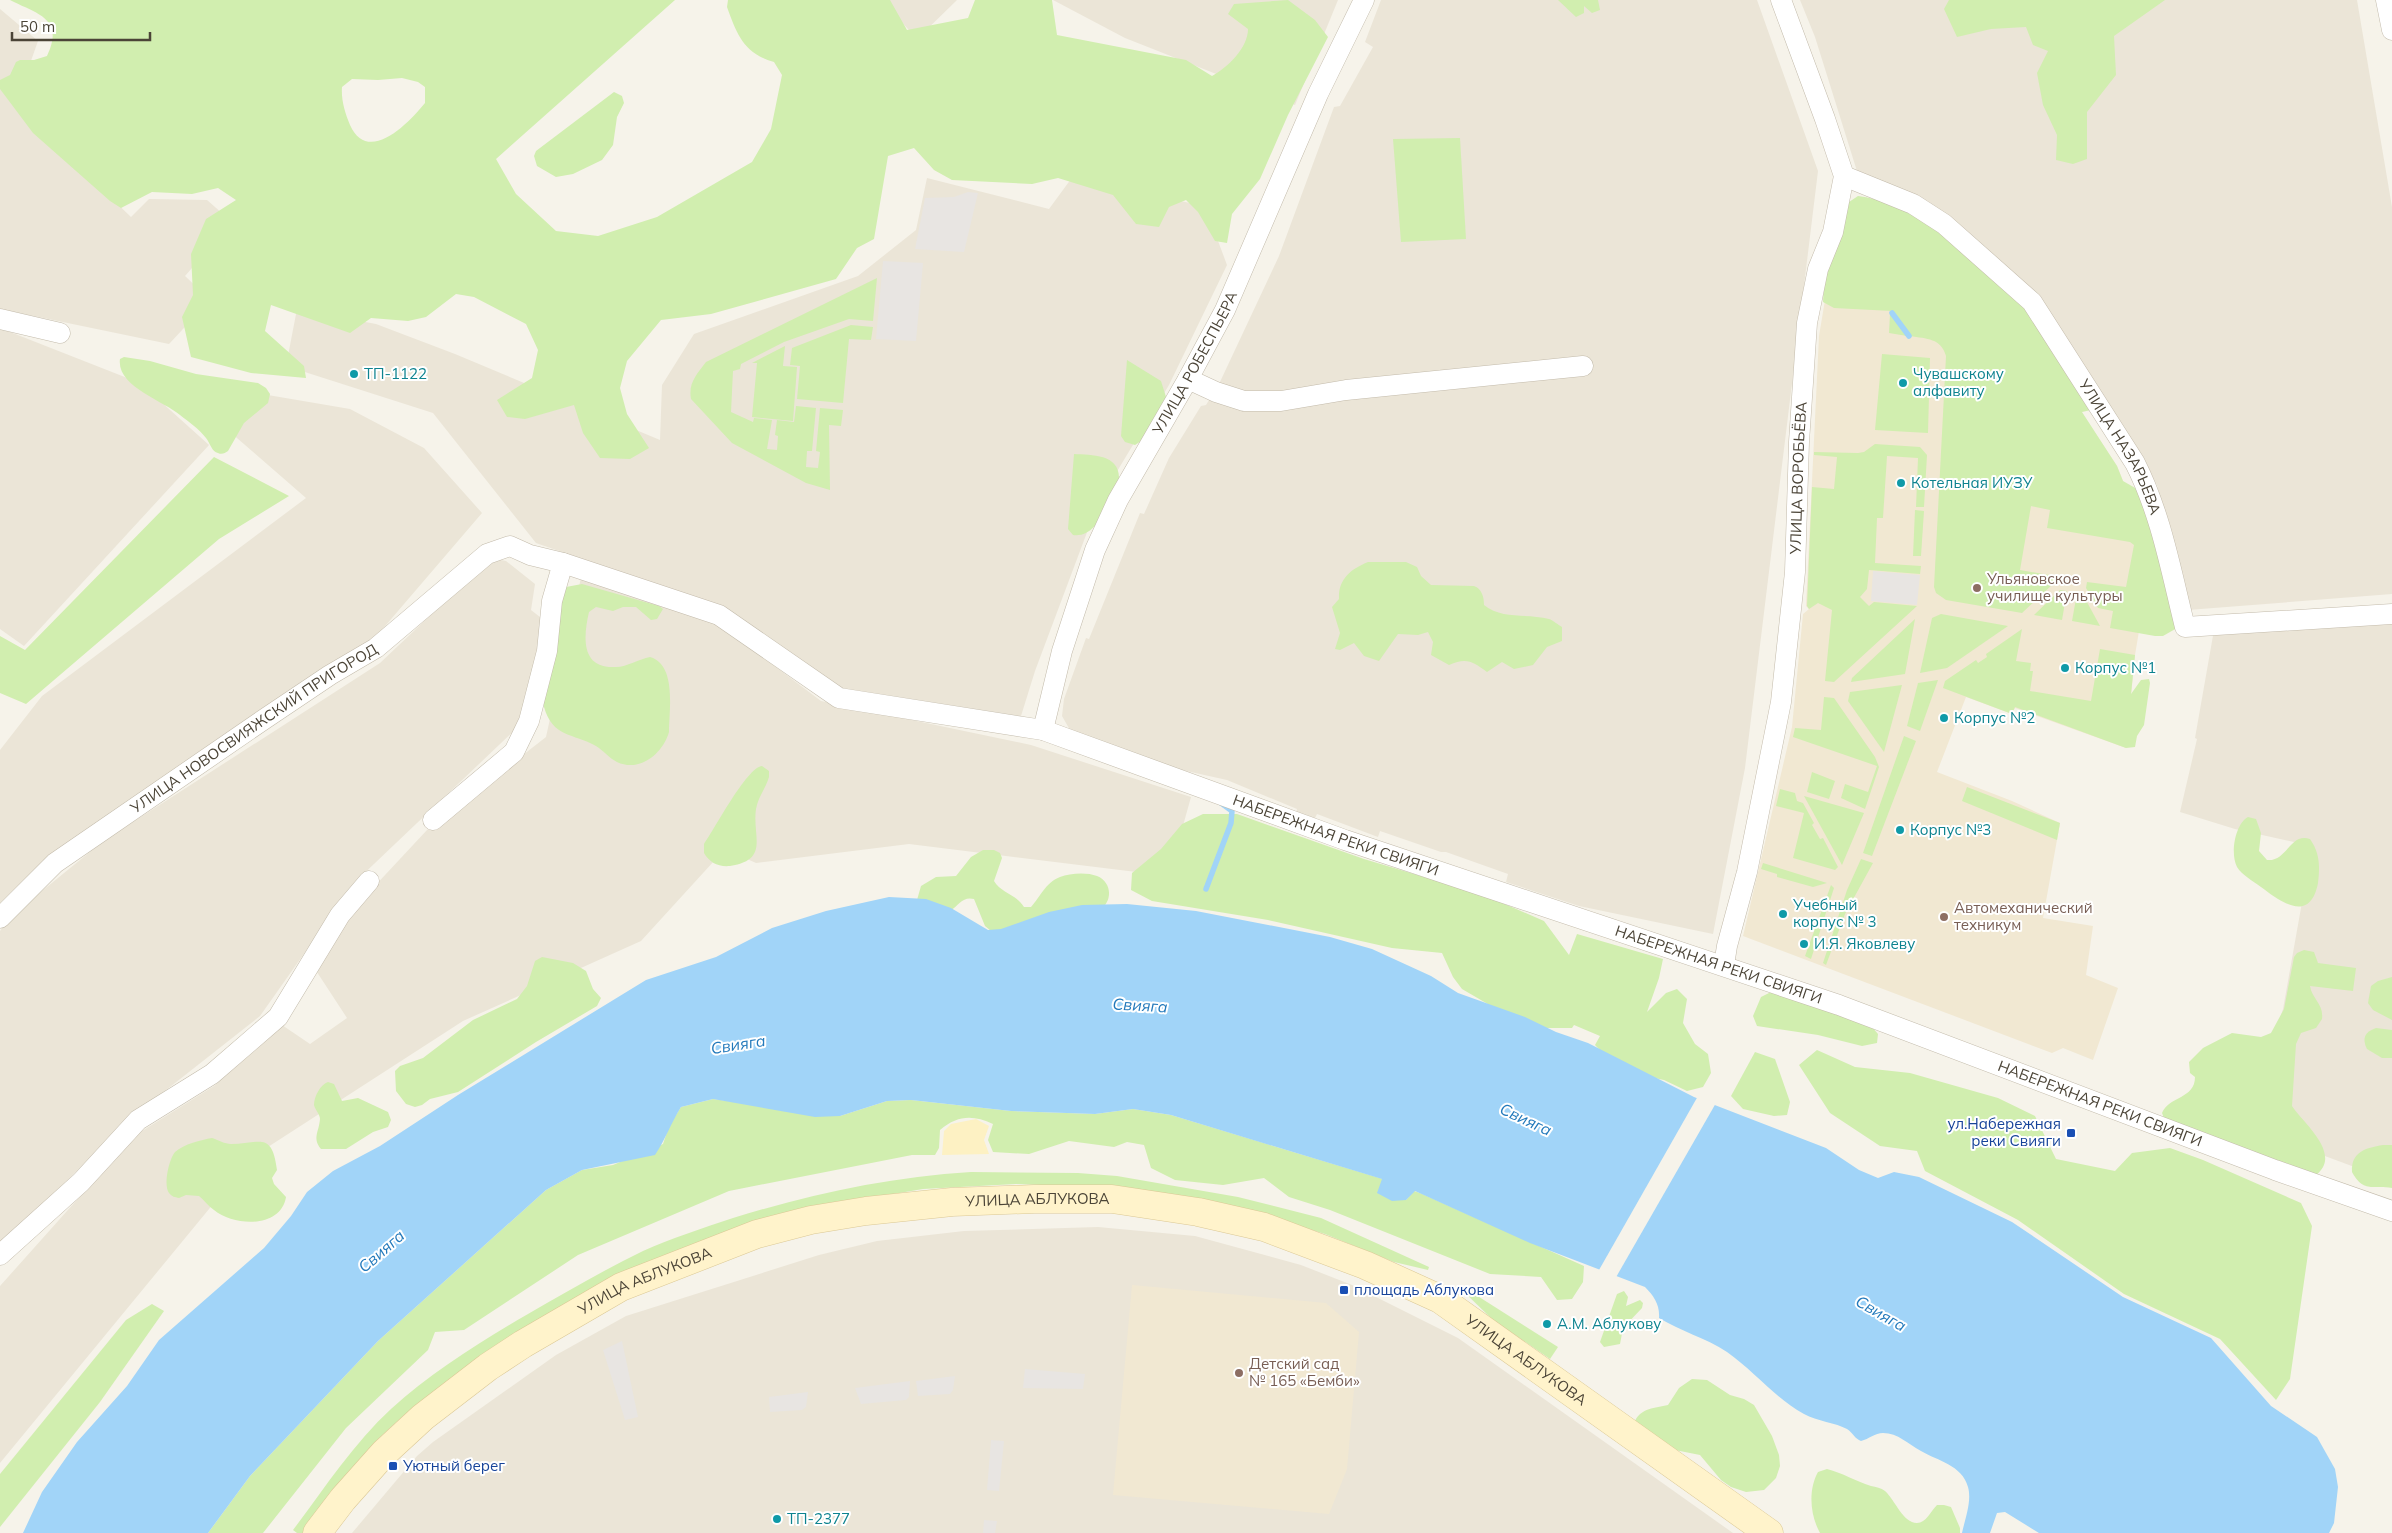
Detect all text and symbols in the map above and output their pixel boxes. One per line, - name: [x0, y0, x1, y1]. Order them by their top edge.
- scale bar: [12, 10, 150, 42]
- text: 50 m: [20, 17, 55, 36]
- street label: УЛИЦА РОБЕСПЬЕРА: [1148, 288, 1241, 438]
- place label: ТП-1122: [364, 364, 427, 383]
- place label: Чувашскому алфавиту: [1913, 364, 2004, 400]
- marker: ТП-1122: [348, 368, 360, 380]
- street label: УЛИЦА НАЗАРЬЕВА: [2074, 375, 2165, 517]
- marker: Чувашскому алфавиту: [1897, 377, 1909, 389]
- street label: УЛИЦА ВОРОБЬЁВА: [1786, 401, 1811, 556]
- place label: Котельная ИУЗУ: [1911, 473, 2032, 492]
- marker: Котельная ИУЗУ: [1895, 477, 1907, 489]
- place label: Ульяновское училище культуры: [1986, 569, 2123, 605]
- marker: Ульяновское училище культуры: [1971, 582, 1983, 594]
- street label: УЛИЦА НОВОСВИЯЖСКИЙ ПРИГОРОД: [126, 639, 381, 818]
- place label: Корпус №1: [2075, 658, 2156, 677]
- marker: Корпус №1: [2059, 662, 2071, 674]
- place label: Корпус №2: [1954, 708, 2035, 727]
- marker: Корпус №2: [1938, 712, 1950, 724]
- street label: НАБЕРЕЖНАЯ РЕКИ СВИЯГИ: [1230, 790, 1441, 880]
- place label: Корпус №3: [1910, 820, 1991, 839]
- marker: Корпус №3: [1894, 824, 1906, 836]
- place label: Учебный корпус № 3: [1792, 895, 1877, 931]
- place label: Автомеханический техникум: [1954, 898, 2093, 934]
- marker: Учебный корпус № 3: [1777, 908, 1789, 920]
- marker: Автомеханический техникум: [1938, 911, 1950, 923]
- street label: НАБЕРЕЖНАЯ РЕКИ СВИЯГИ: [1613, 921, 1825, 1008]
- place label: И.Я. Яковлеву: [1814, 934, 1915, 953]
- marker: И.Я. Яковлеву: [1798, 938, 1810, 950]
- water label: Свияга: [1112, 994, 1168, 1016]
- water label: Свияга: [709, 1030, 767, 1058]
- street label: НАБЕРЕЖНАЯ РЕКИ СВИЯГИ: [1995, 1056, 2205, 1151]
- water label: Свияга: [1497, 1098, 1555, 1140]
- place label: ул.Набережная реки Свияги: [1947, 1114, 2061, 1150]
- marker: ул.Набережная реки Свияги: [2065, 1127, 2077, 1139]
- street label: УЛИЦА АБЛУКОВА: [964, 1189, 1110, 1211]
- water label: Свияга: [354, 1225, 409, 1277]
- street label: УЛИЦА АБЛУКОВА: [574, 1243, 714, 1319]
- place label: площадь Аблукова: [1354, 1280, 1494, 1299]
- marker: площадь Аблукова: [1338, 1284, 1350, 1296]
- water label: Свияга: [1852, 1291, 1910, 1336]
- street label: УЛИЦА АБЛУКОВА: [1461, 1309, 1591, 1409]
- place label: А.М. Аблукову: [1557, 1314, 1661, 1333]
- marker: А.М. Аблукову: [1541, 1318, 1553, 1330]
- place label: Детский сад № 165 «Бемби»: [1249, 1354, 1360, 1390]
- marker: Детский сад № 165 «Бемби»: [1233, 1367, 1245, 1379]
- place label: Уютный берег: [402, 1456, 505, 1475]
- marker: Уютный берег: [387, 1460, 399, 1472]
- place label: ТП-2377: [787, 1509, 850, 1528]
- marker: ТП-2377: [771, 1513, 783, 1525]

